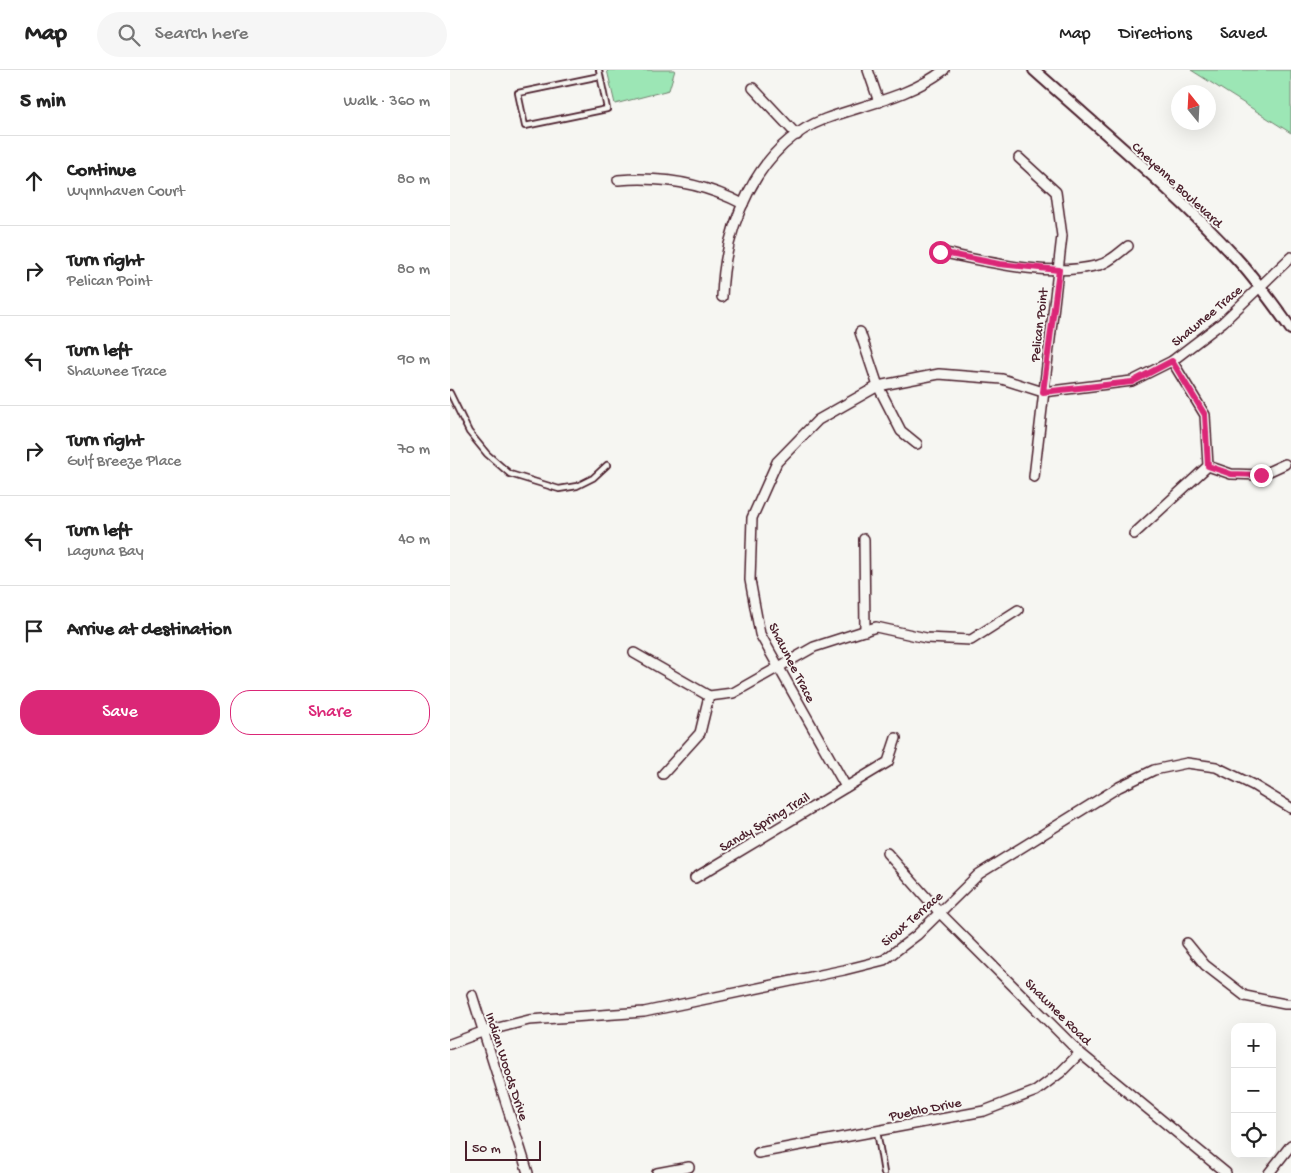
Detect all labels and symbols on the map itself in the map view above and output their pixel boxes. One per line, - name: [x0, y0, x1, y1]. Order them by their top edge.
- north arrow: [1171, 85, 1216, 130]
- street label: Cheyenne Boulevard: [1127, 139, 1227, 234]
- route start: [929, 241, 952, 264]
- street label: Shawnee Trace: [1169, 282, 1247, 351]
- street label: Pelican Point: [1027, 286, 1054, 364]
- route end: [1250, 464, 1273, 487]
- street label: Shawnee Trace: [763, 620, 818, 707]
- street label: Sandy Spring Trail: [717, 789, 814, 857]
- street label: Sioux Terrace: [878, 888, 948, 951]
- street label: Shawnee Road: [1020, 976, 1095, 1051]
- street label: Indian Woods Drive: [480, 1011, 531, 1124]
- street label: Pueblo Drive: [887, 1095, 964, 1126]
- scale bar: [465, 1138, 541, 1161]

